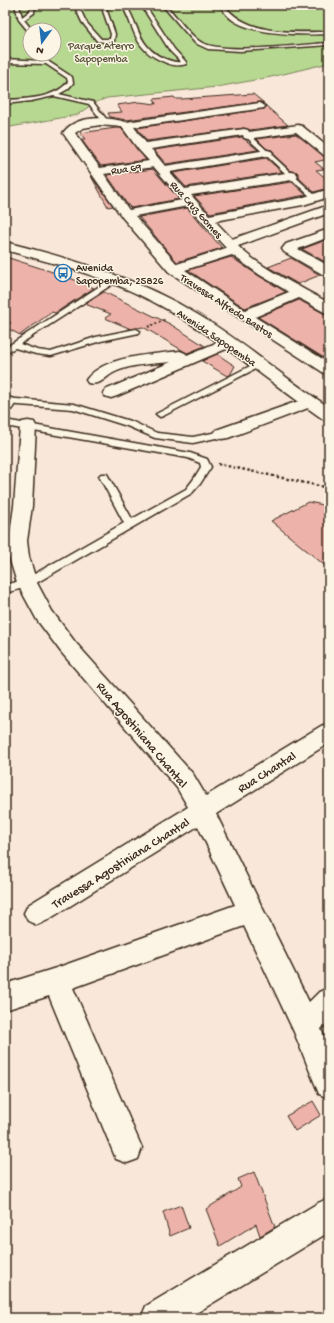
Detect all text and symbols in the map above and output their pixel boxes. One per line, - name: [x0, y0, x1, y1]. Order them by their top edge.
- north arrow: [22, 22, 62, 62]
- park label: Parque Aterro Sapopemba: [67, 41, 134, 66]
- text: N: [35, 43, 45, 56]
- street label: Rua 69: [110, 162, 143, 178]
- street label: Rua Cruz Gomes: [167, 179, 225, 242]
- bus stop icon: Avenida Sapopemba, 25826: [53, 263, 73, 283]
- place label: Avenida Sapopemba, 25826: [76, 263, 164, 288]
- street label: Travessa Alfredo Bastos: [176, 271, 276, 342]
- street label: Avenida Sapopemba: [174, 308, 258, 370]
- street label: Rua Agostiniana Chantal: [92, 680, 190, 792]
- street label: Rua Chantal: [235, 749, 299, 797]
- street label: Travessa Agostiniana Chantal: [49, 815, 193, 913]

